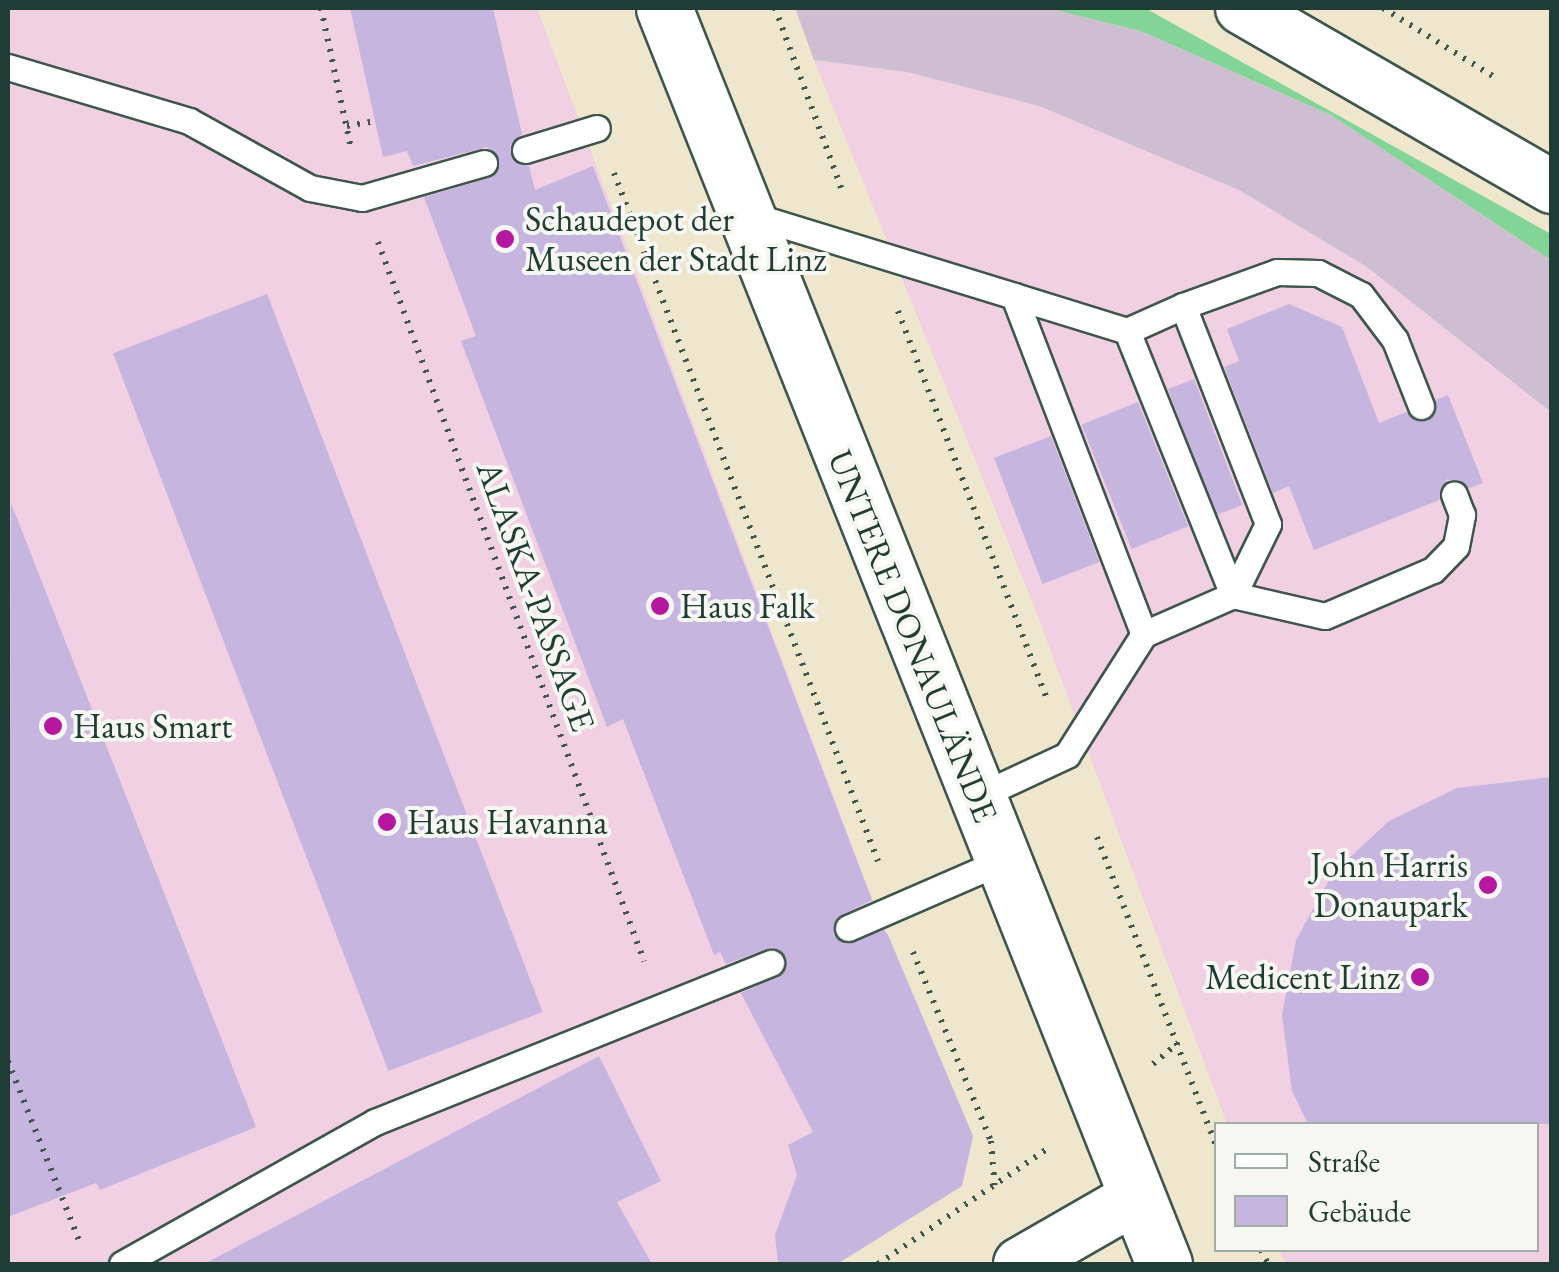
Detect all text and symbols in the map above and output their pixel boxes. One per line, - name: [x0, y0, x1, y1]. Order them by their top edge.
- place label: Schaudepot der Museen der Stadt Linz: [525, 198, 826, 280]
- marker: Schaudepot der Museen der Stadt Linz: [494, 228, 516, 250]
- street label: UNTERE DONAULÄNDE: [819, 444, 1007, 828]
- street label: ALASKA-PASSAGE: [468, 455, 604, 737]
- place label: Haus Falk: [680, 585, 815, 627]
- marker: Haus Falk: [649, 595, 671, 617]
- place label: Haus Smart: [73, 705, 232, 747]
- marker: Haus Smart: [42, 715, 64, 737]
- place label: Haus Havanna: [407, 801, 607, 843]
- marker: Haus Havanna: [376, 811, 398, 833]
- place label: John Harris Donaupark: [1310, 844, 1468, 926]
- marker: John Harris Donaupark: [1477, 874, 1499, 896]
- place label: Medicent Linz: [1205, 956, 1400, 998]
- marker: Medicent Linz: [1409, 966, 1431, 988]
- legend: [1214, 1122, 1539, 1252]
- text: Straße: [1308, 1142, 1380, 1181]
- text: Gebäude: [1308, 1192, 1411, 1231]

